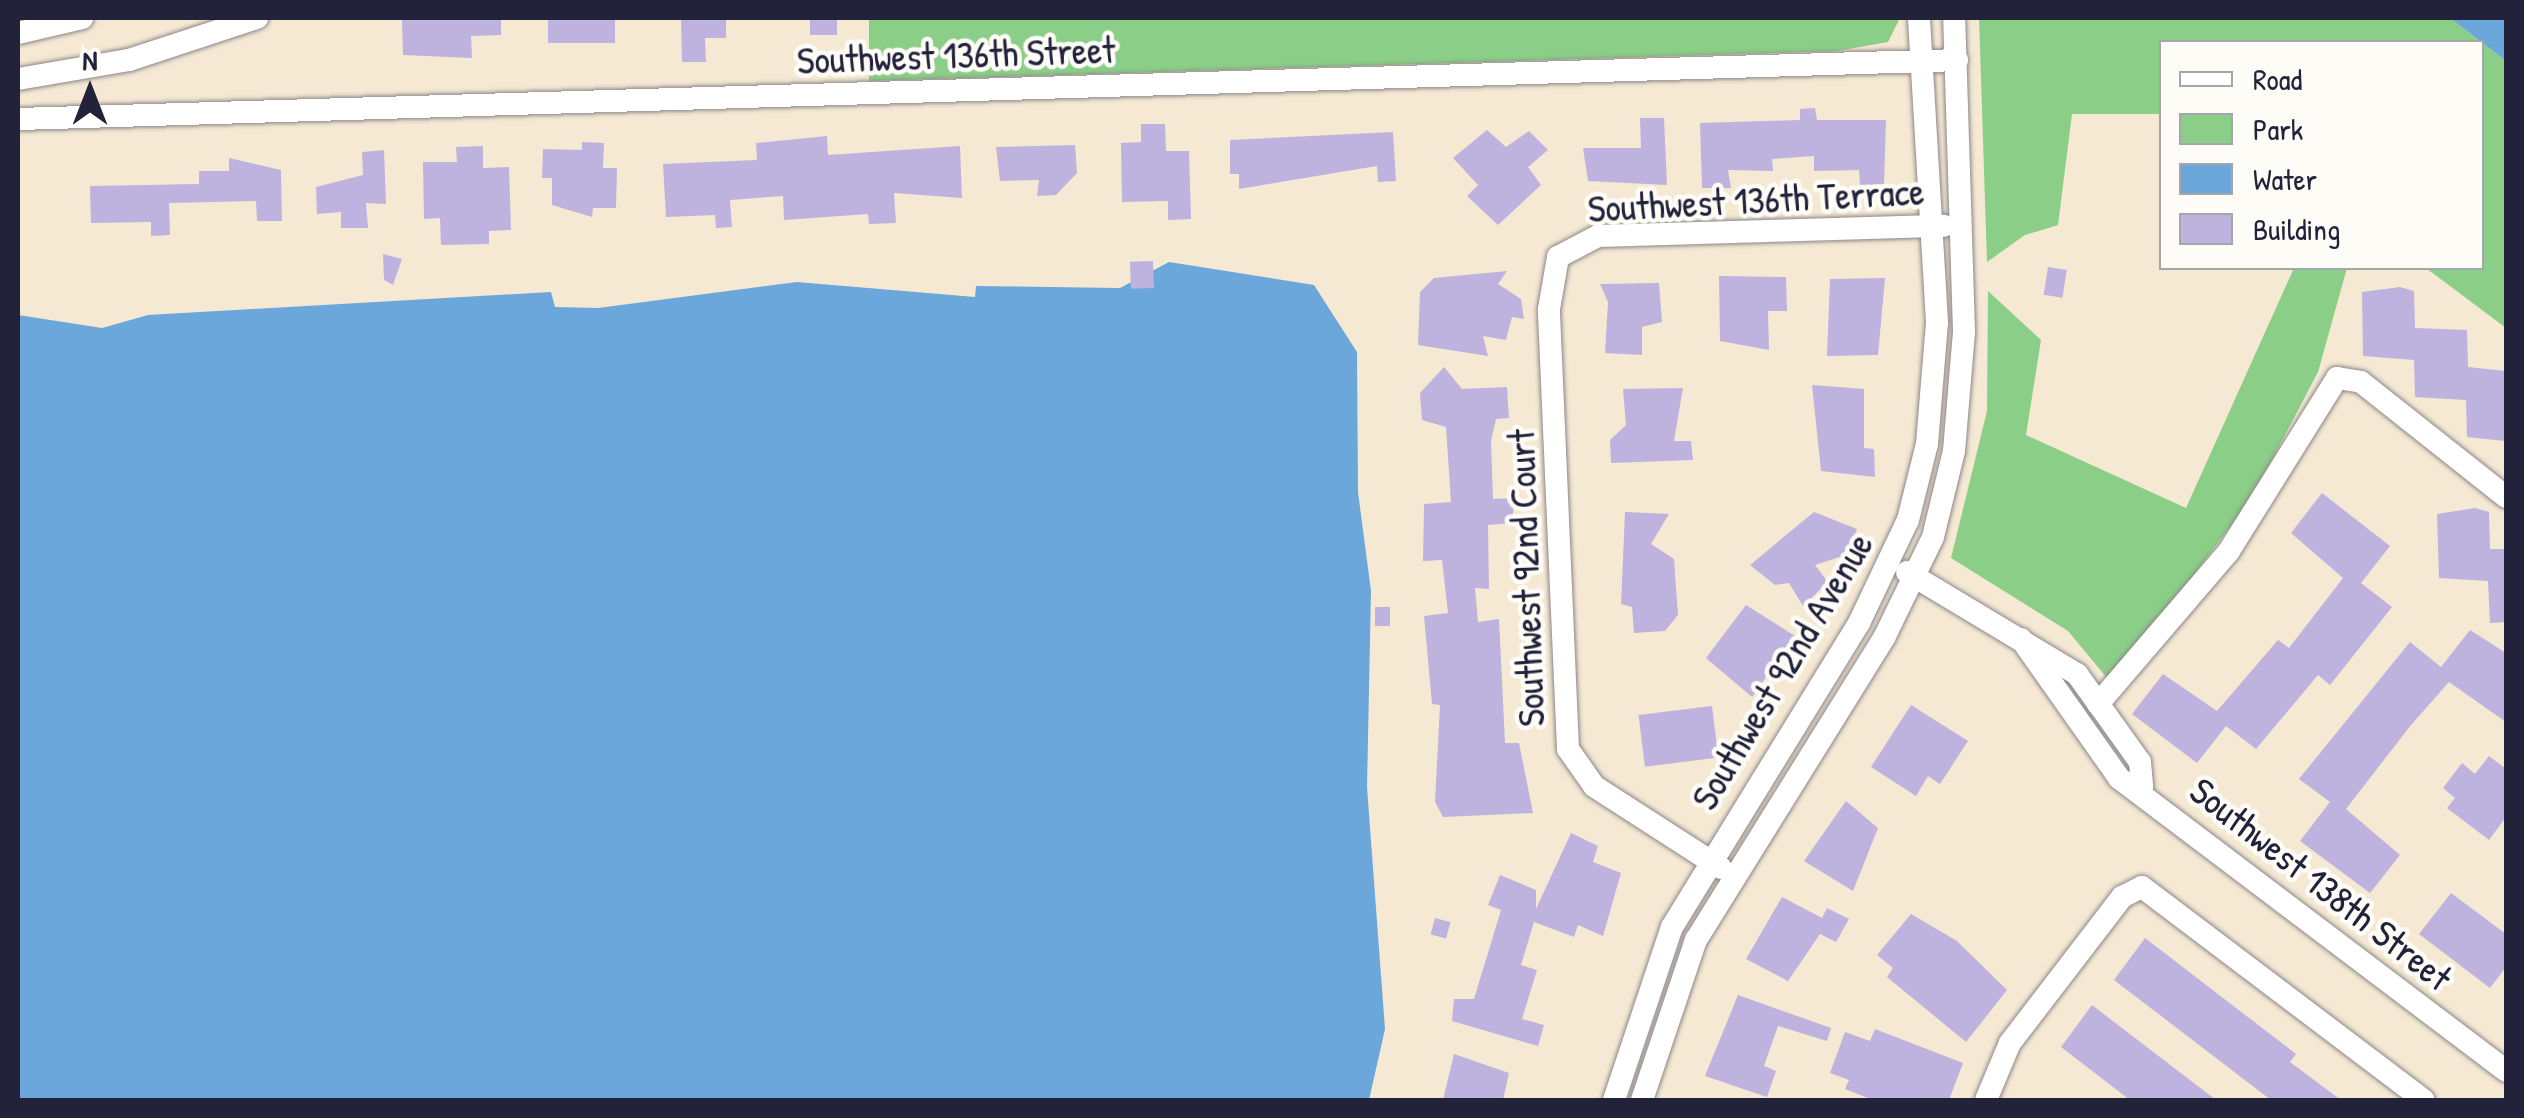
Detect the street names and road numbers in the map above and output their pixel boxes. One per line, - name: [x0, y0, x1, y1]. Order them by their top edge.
- street label: Southwest 136th Street: [796, 27, 1116, 83]
- street label: Southwest 136th Terrace: [1587, 168, 1925, 232]
- street label: Southwest 92nd Court: [1498, 428, 1554, 728]
- street label: Southwest 92nd Avenue: [1681, 524, 1883, 818]
- street label: Southwest 138th Street: [2181, 768, 2461, 1000]

